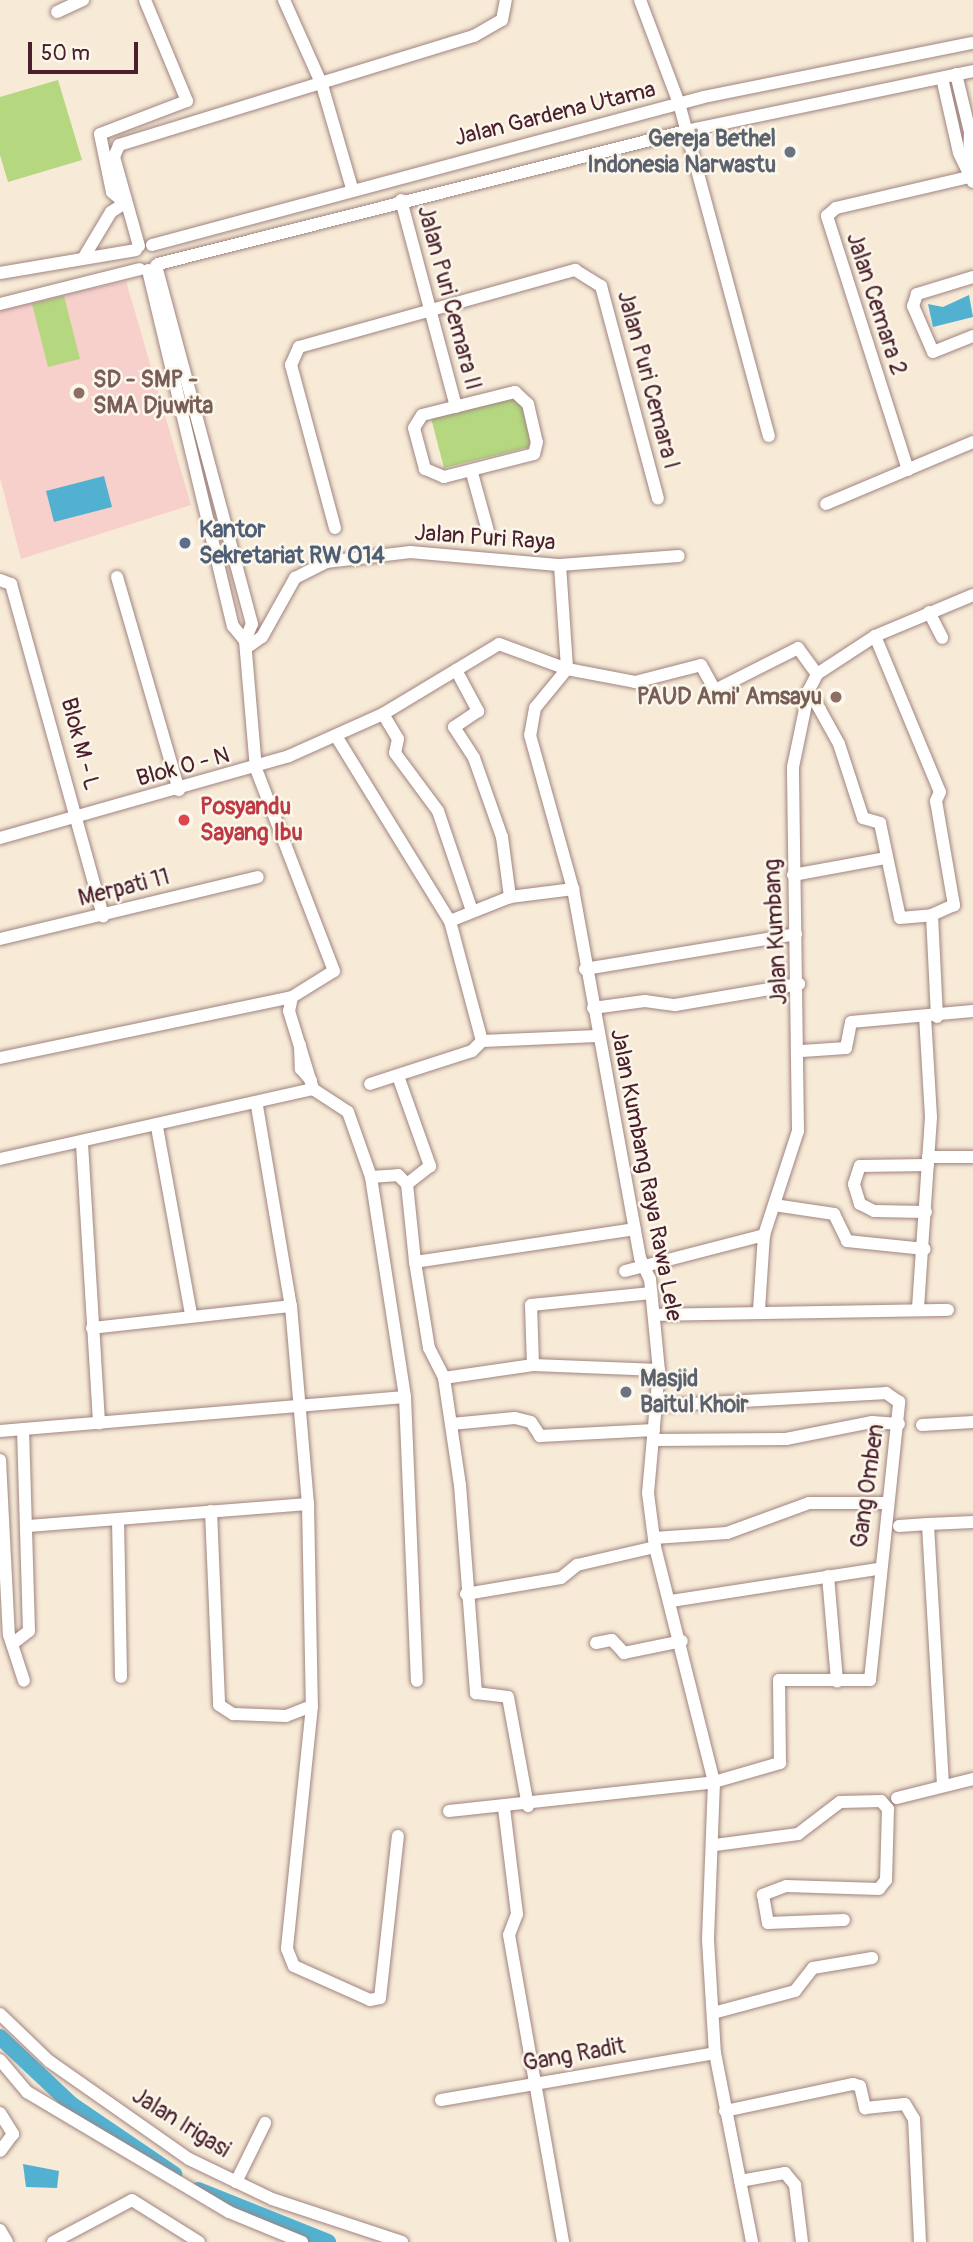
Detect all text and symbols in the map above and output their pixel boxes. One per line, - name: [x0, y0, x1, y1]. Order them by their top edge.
- scale bar: [32, 28, 142, 72]
- text: 50 m: [41, 40, 90, 67]
- street label: Jalan Gardena Utama: [452, 76, 658, 152]
- place label: Gereja Bethel Indonesia Narwastu: [587, 125, 776, 179]
- marker: Gereja Bethel Indonesia Narwastu: [782, 144, 798, 160]
- street label: Jalan Puri Cemara II: [411, 203, 487, 393]
- street label: Jalan Cemara 2: [840, 229, 912, 379]
- street label: Jalan Puri Cemara I: [611, 288, 685, 472]
- place label: SD - SMP - SMA Djuwita: [93, 366, 213, 420]
- marker: SD - SMP - SMA Djuwita: [71, 385, 87, 401]
- place label: Kantor Sekretariat RW 014: [199, 516, 385, 570]
- street label: Jalan Puri Raya: [414, 519, 556, 557]
- marker: Kantor Sekretariat RW 014: [177, 535, 193, 551]
- place label: PAUD Ami' Amsayu: [637, 683, 822, 711]
- marker: PAUD Ami' Amsayu: [828, 689, 844, 705]
- street label: Blok M - L: [54, 695, 106, 793]
- street label: Blok O - N: [133, 741, 233, 793]
- place label: Posyandu Sayang Ibu: [200, 793, 303, 847]
- marker: Posyandu Sayang Ibu: [174, 810, 194, 830]
- street label: Jalan Kumbang: [758, 858, 794, 1006]
- street label: Merpati 11: [75, 863, 173, 913]
- street label: Jalan Kumbang Raya Rawa Lele: [604, 1027, 688, 1323]
- place label: Masjid Baitul Khoir: [640, 1365, 748, 1419]
- marker: Masjid Baitul Khoir: [618, 1384, 634, 1400]
- street label: Gang Omben: [846, 1422, 890, 1550]
- street label: Gang Radit: [521, 2032, 627, 2078]
- street label: Jalan Irigasi: [127, 2082, 235, 2164]

